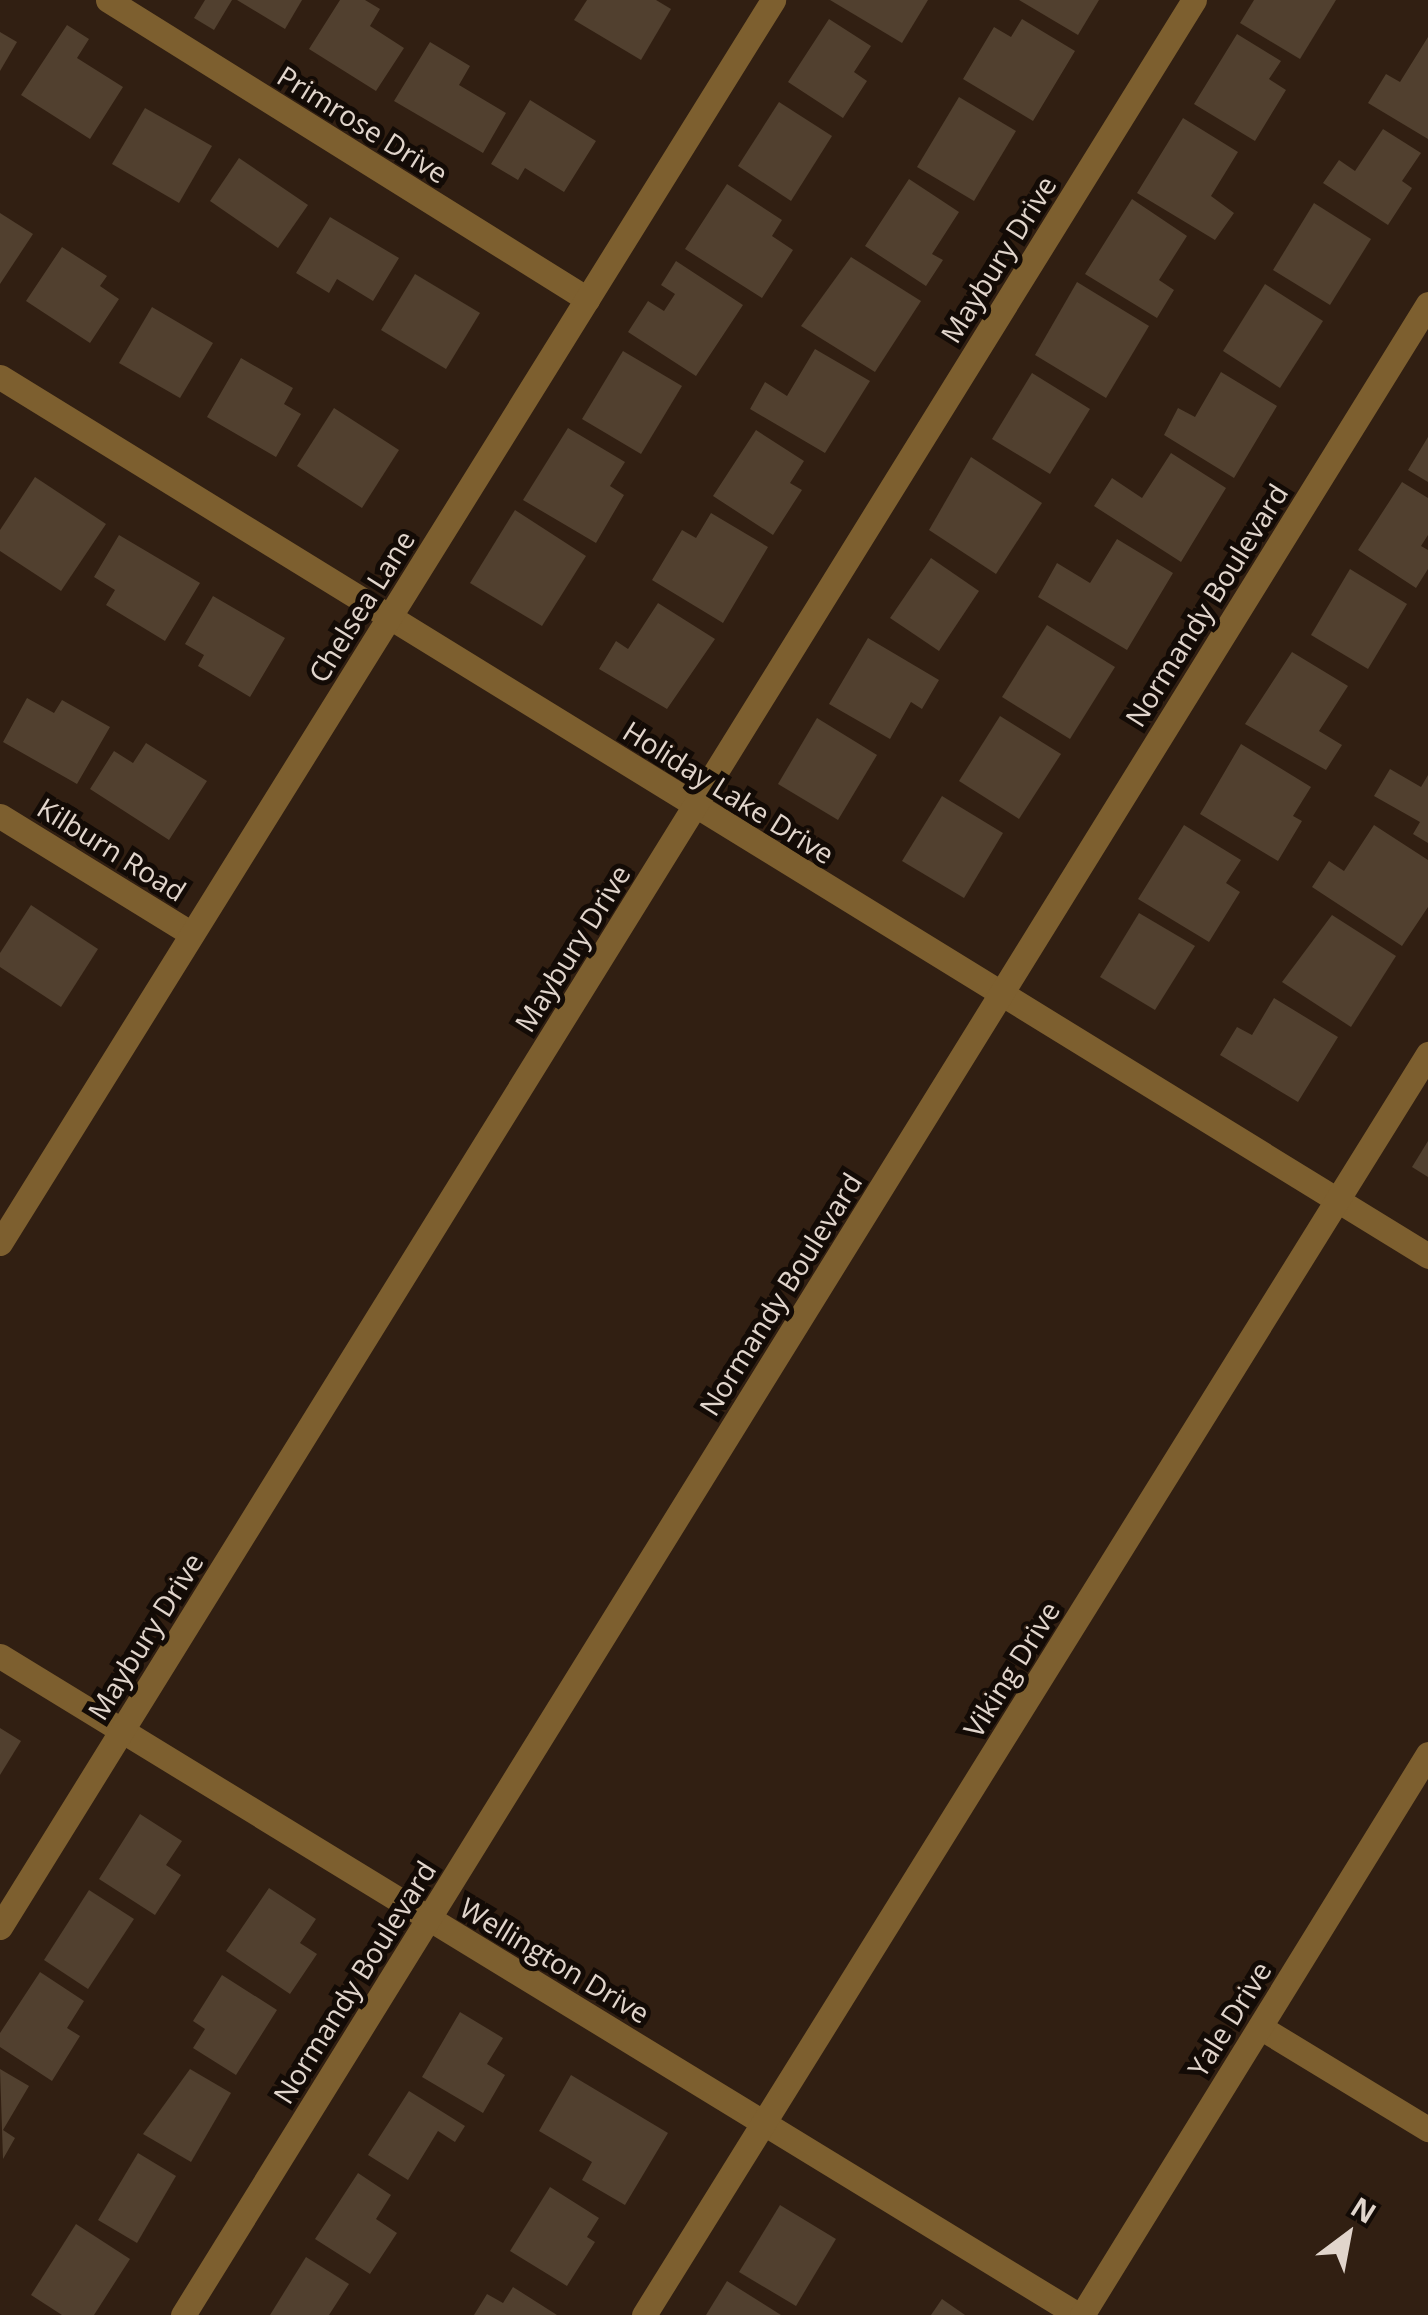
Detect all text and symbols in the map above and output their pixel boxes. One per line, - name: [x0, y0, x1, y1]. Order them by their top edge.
- street label: Primrose Drive: [272, 58, 454, 190]
- street label: Maybury Drive: [933, 169, 1063, 349]
- street label: Normandy Boulevard: [1118, 478, 1294, 732]
- street label: Chelsea Lane: [301, 524, 421, 688]
- street label: Holiday Lake Drive: [617, 714, 841, 870]
- street label: Kilburn Road: [32, 790, 192, 908]
- street label: Maybury Drive: [507, 858, 637, 1038]
- street label: Normandy Boulevard: [692, 1167, 868, 1421]
- street label: Maybury Drive: [80, 1546, 210, 1726]
- street label: Viking Drive: [956, 1595, 1066, 1743]
- street label: Normandy Boulevard: [266, 1855, 442, 2109]
- street label: Wellington Drive: [454, 1890, 656, 2030]
- street label: Yale Drive: [1180, 1955, 1278, 2083]
- north arrow: [1298, 2185, 1398, 2285]
- text: N: [1344, 2187, 1384, 2232]

